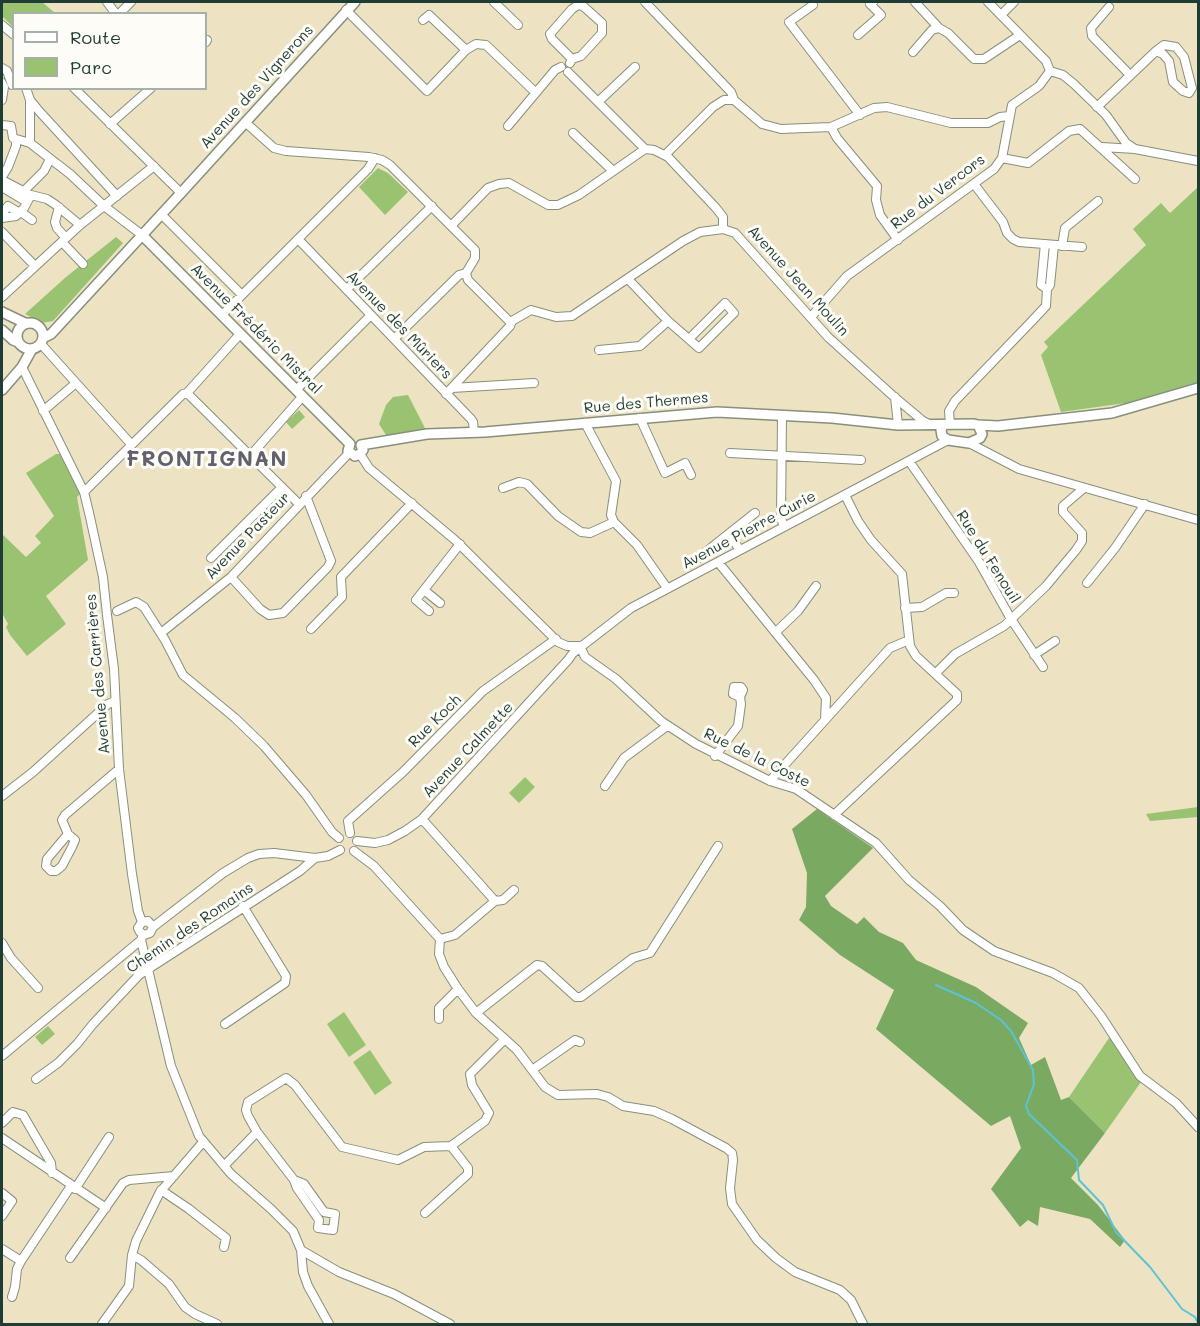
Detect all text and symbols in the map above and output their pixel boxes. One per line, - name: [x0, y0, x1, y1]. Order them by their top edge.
- legend: [12, 12, 207, 90]
- street label: Avenue des Vignerons: [197, 21, 317, 153]
- text: Route: [70, 25, 121, 49]
- text: Parc: [70, 55, 112, 79]
- street label: Rue du Vercors: [887, 151, 989, 233]
- street label: Avenue Jean Moulin: [744, 222, 852, 340]
- street label: Avenue Frédéric Mistral: [187, 260, 325, 398]
- street label: Avenue des Mûriers: [343, 267, 455, 383]
- street label: Rue des Thermes: [583, 389, 709, 417]
- district label: FRONTIGNAN: [126, 447, 288, 473]
- street label: Avenue Pierre Curie: [679, 487, 819, 573]
- street label: Avenue Pasteur: [202, 489, 294, 583]
- street label: Rue du Fenouil: [952, 507, 1024, 607]
- street label: Avenue des Carrières: [82, 593, 114, 755]
- street label: Rue Koch: [405, 691, 465, 751]
- street label: Avenue Calmette: [419, 698, 517, 802]
- street label: Rue de la Coste: [701, 724, 813, 792]
- street label: Chemin des Romains: [123, 879, 257, 977]

